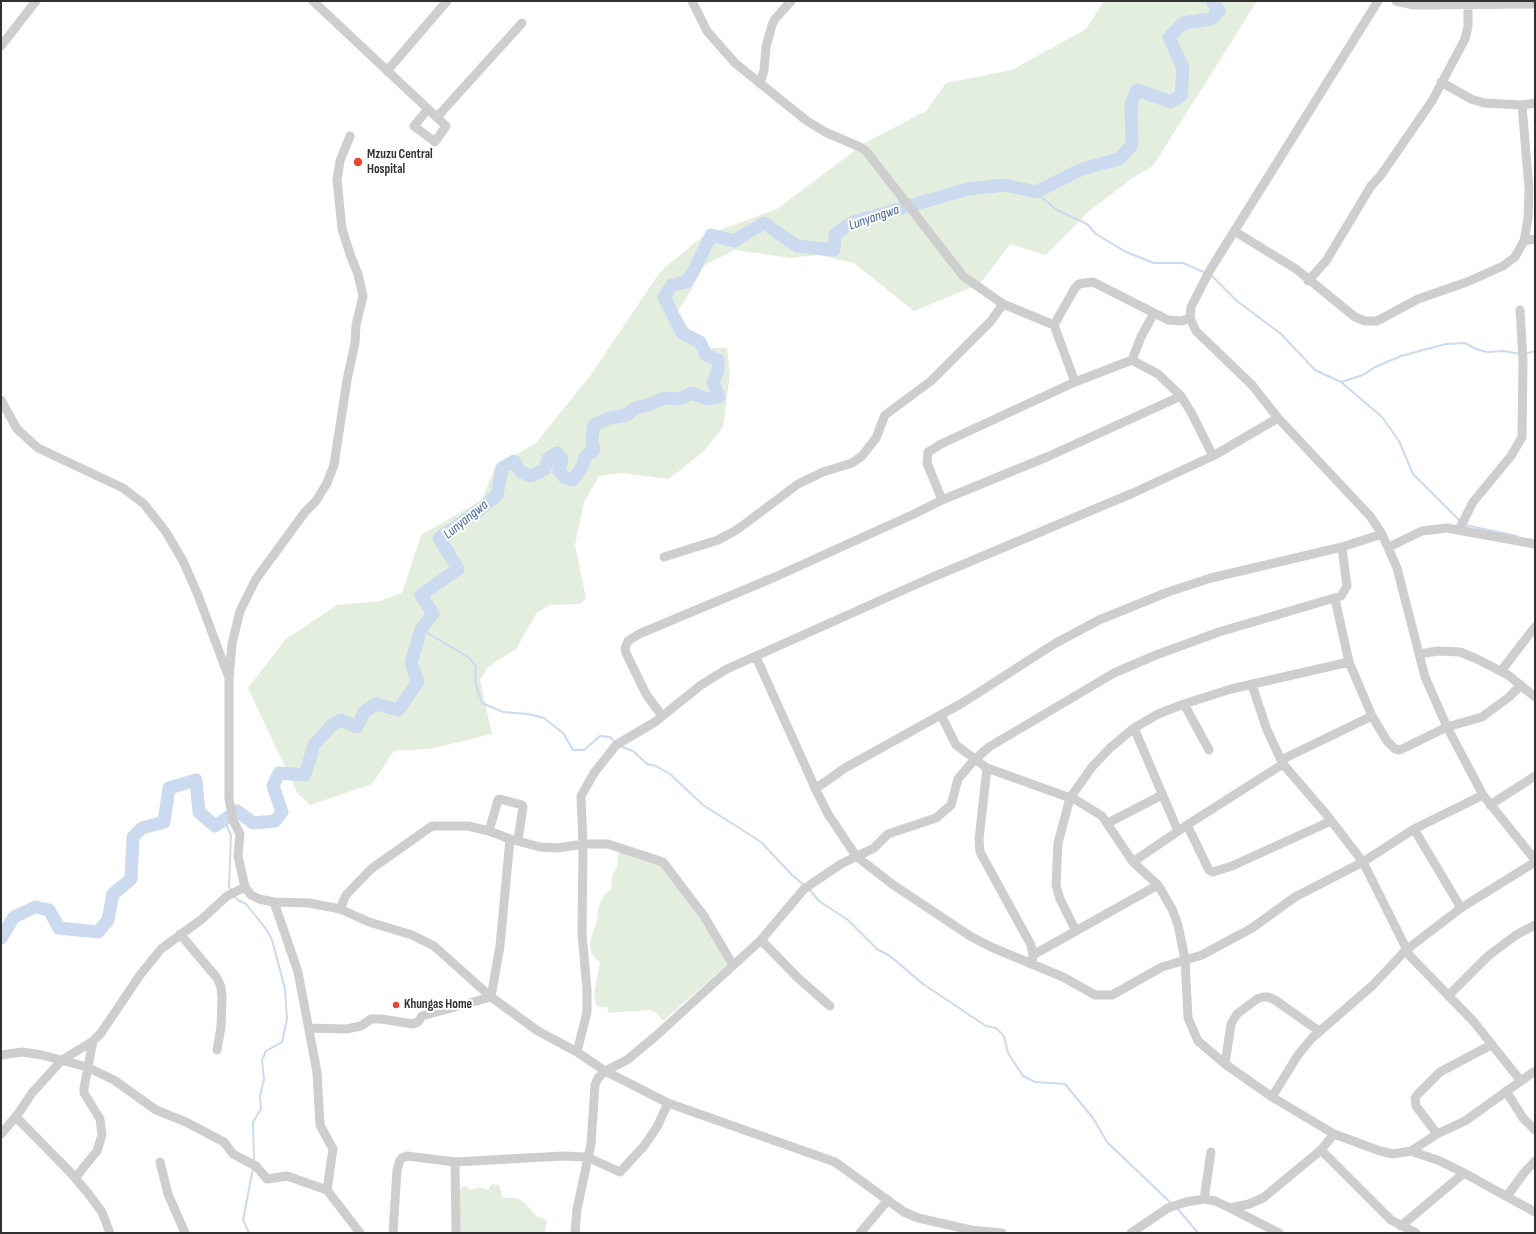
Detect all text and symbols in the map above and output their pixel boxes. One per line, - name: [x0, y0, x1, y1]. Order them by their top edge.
- place label: Mzuzu Central Hospital: [367, 147, 433, 178]
- marker: Mzuzu Central Hospital: [352, 156, 364, 168]
- water label: Lunyangwa: [847, 202, 901, 234]
- water label: Lunyangwa: [440, 497, 492, 543]
- place label: Khungas Home: [404, 997, 472, 1013]
- marker: Khungas Home: [391, 1000, 401, 1010]

